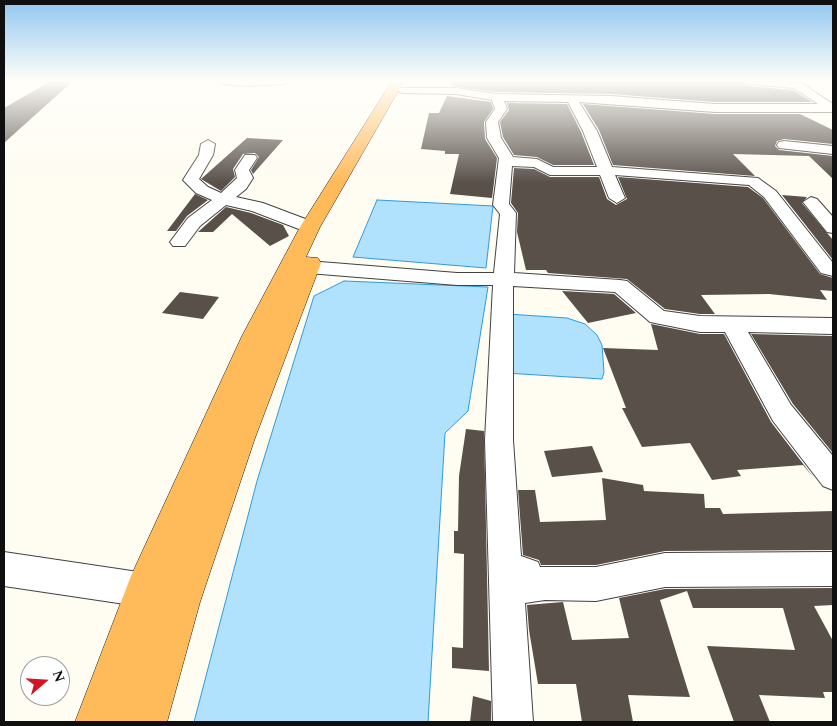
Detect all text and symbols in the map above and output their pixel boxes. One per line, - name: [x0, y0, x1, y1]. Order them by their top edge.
- north arrow: [20, 656, 70, 706]
- text: N: [47, 667, 70, 685]

